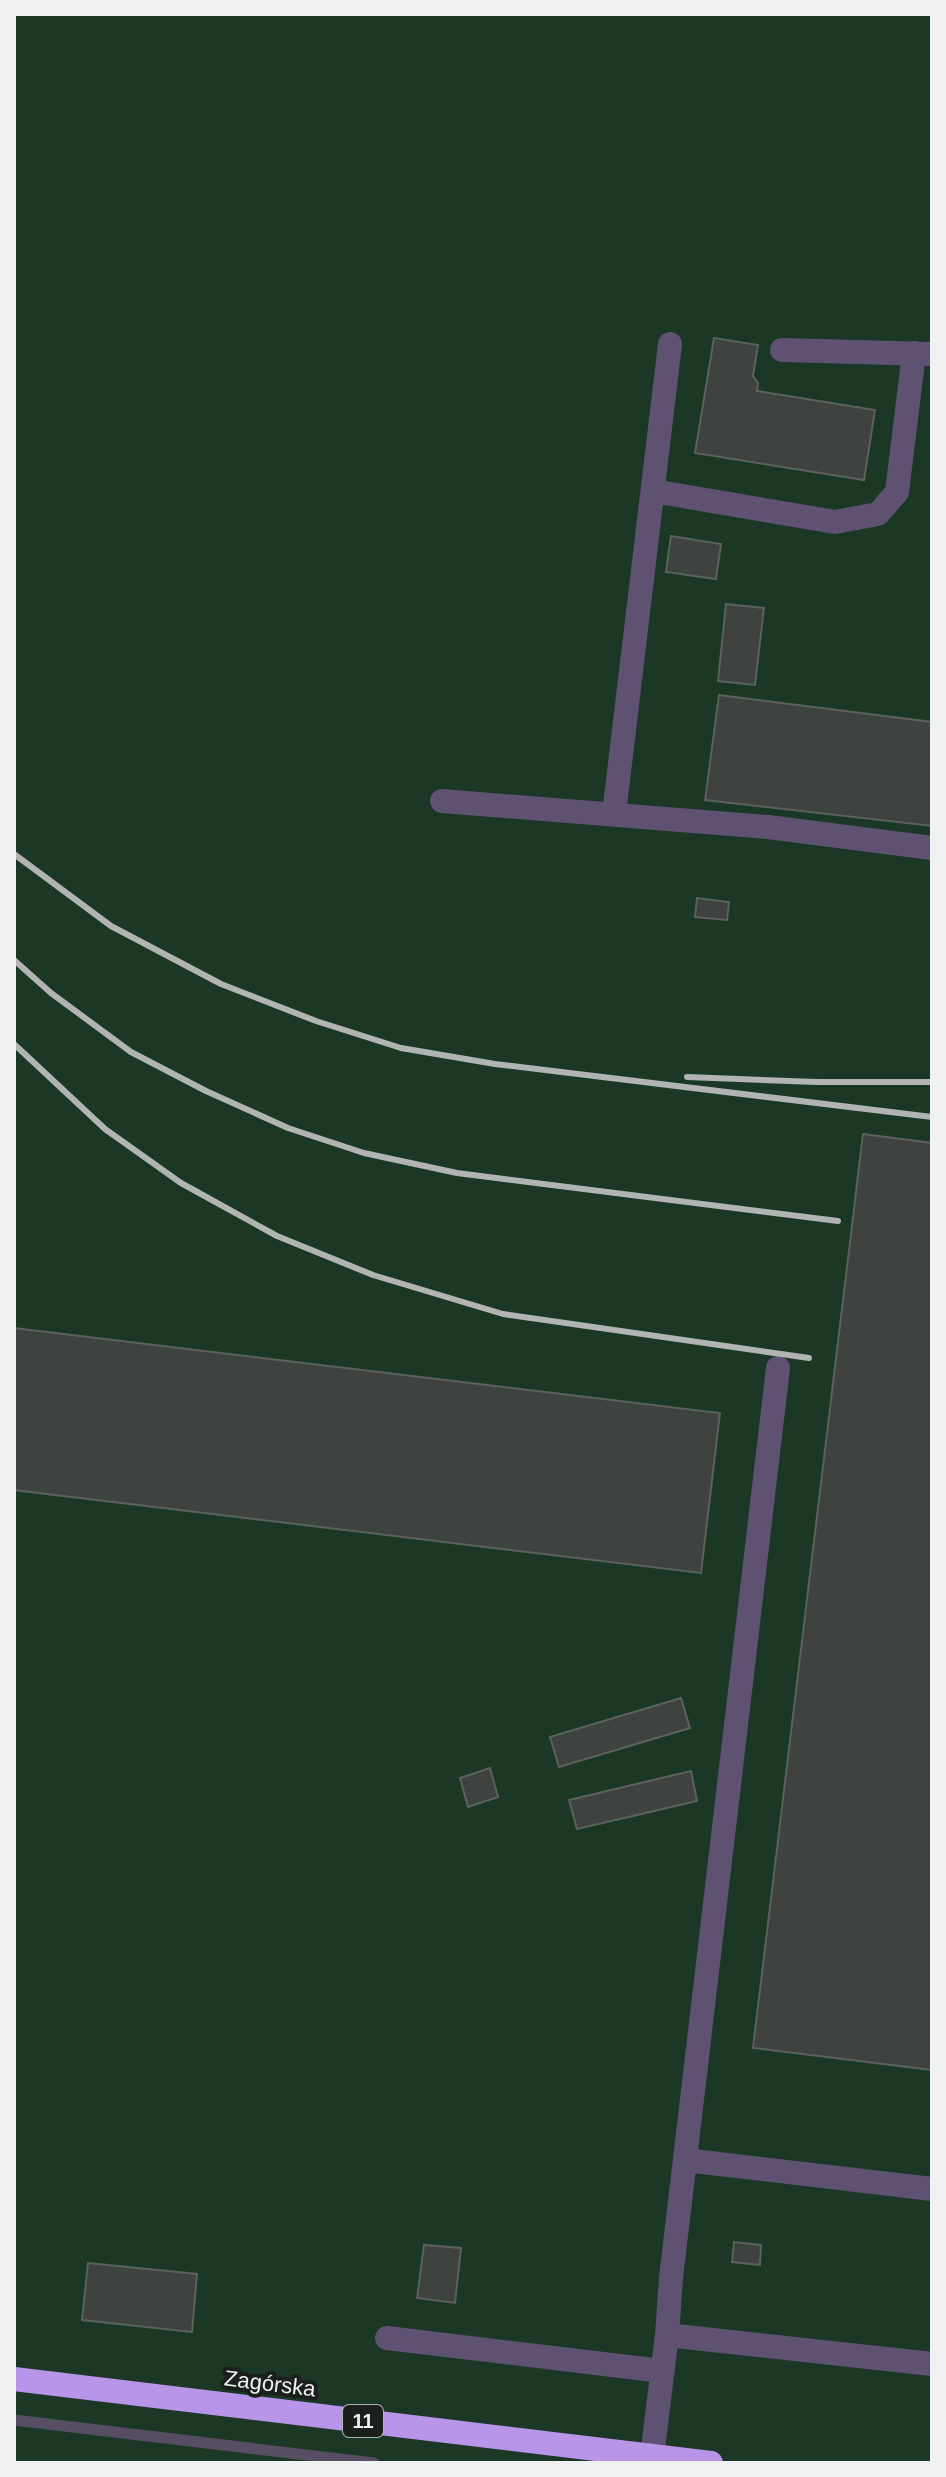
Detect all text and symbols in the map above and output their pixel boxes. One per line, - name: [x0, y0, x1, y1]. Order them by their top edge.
- street label: Zagórska: [223, 2366, 318, 2402]
- road number: 11: [343, 2405, 383, 2437]

